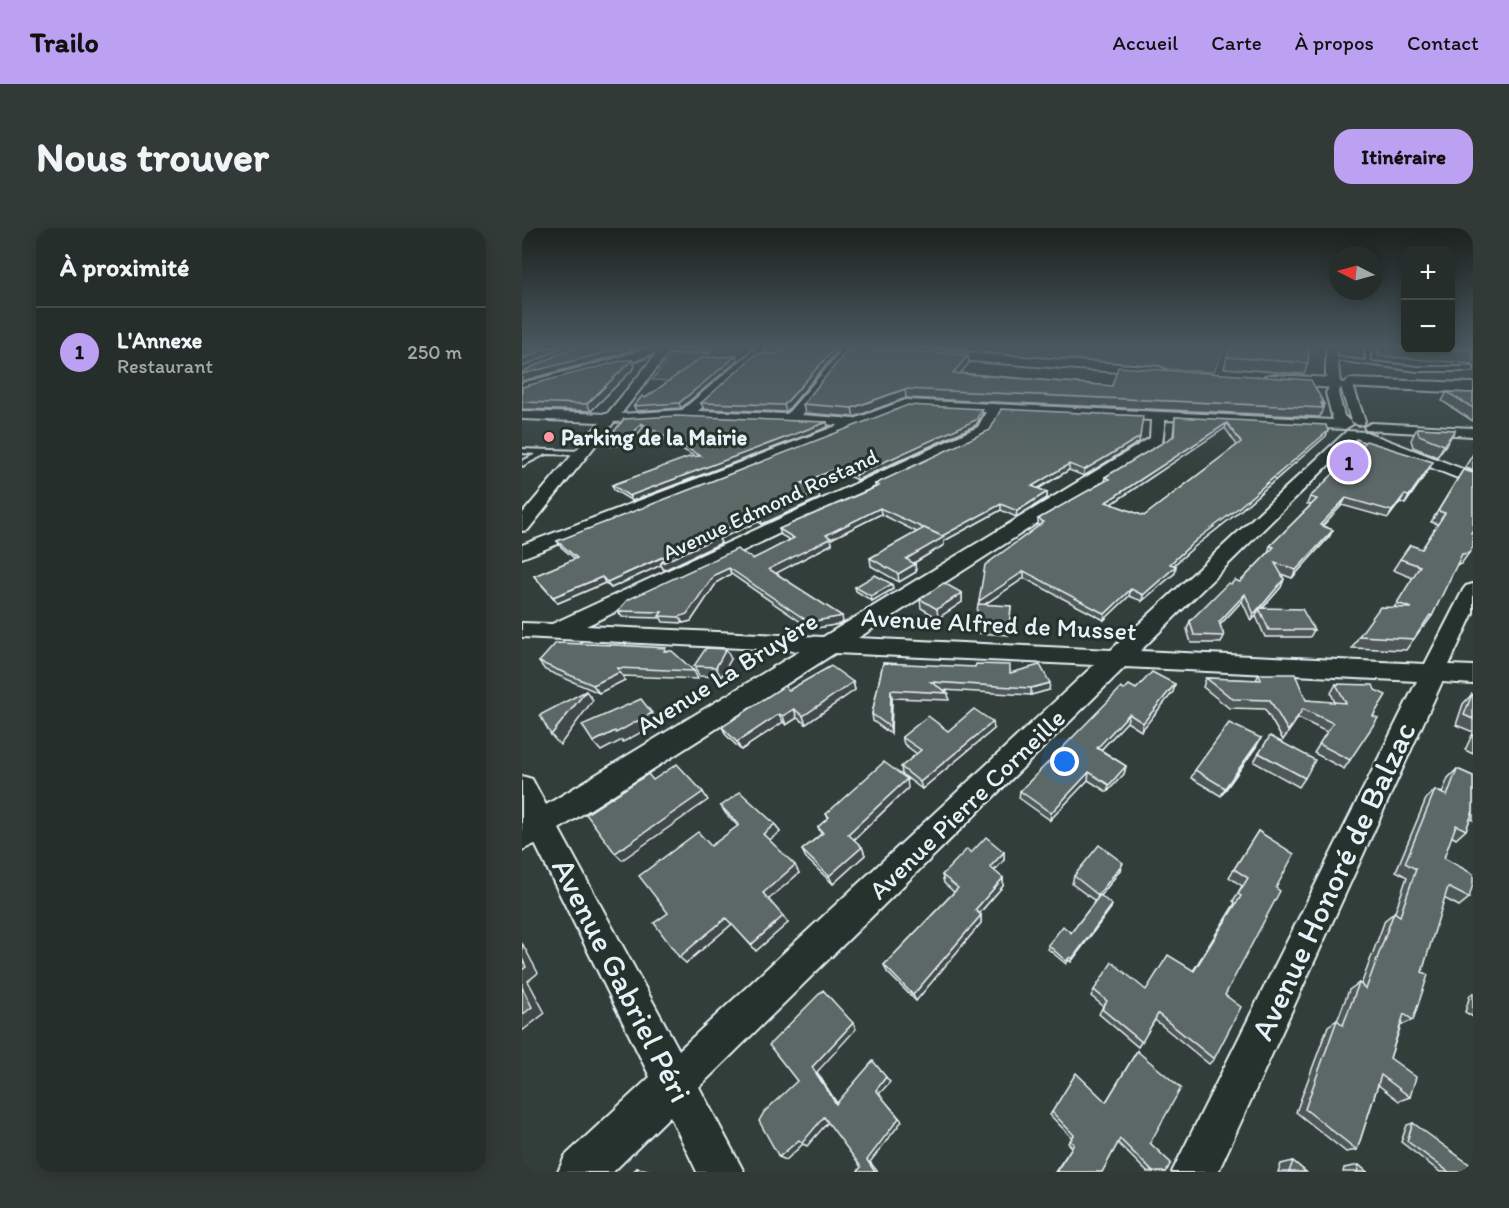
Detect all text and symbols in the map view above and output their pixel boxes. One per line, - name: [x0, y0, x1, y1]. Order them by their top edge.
- text: Trailo: [30, 25, 99, 59]
- text: Accueil: [1113, 30, 1178, 55]
- text: Carte: [1211, 30, 1262, 55]
- text: À propos: [1295, 30, 1374, 55]
- text: Contact: [1407, 30, 1479, 55]
- button: Itinéraire: [1334, 129, 1473, 184]
- text: Nous trouver: [36, 131, 269, 182]
- north arrow: [1329, 246, 1383, 300]
- map controls: [1401, 246, 1455, 354]
- button: +: [1401, 246, 1455, 300]
- text: À proximité: [60, 251, 189, 283]
- button: −: [1401, 300, 1455, 354]
- text: L'Annexe: [117, 327, 202, 354]
- text: 1: [75, 340, 84, 364]
- text: 250 m: [407, 340, 462, 364]
- text: Restaurant: [117, 354, 213, 378]
- place label: Parking de la Mairie: [561, 424, 747, 451]
- marker: Parking de la Mairie: [542, 430, 556, 444]
- pin: 1: [1330, 440, 1368, 484]
- street label: Avenue Edmond Rostand: [658, 443, 882, 566]
- street label: Avenue Alfred de Musset: [860, 601, 1138, 647]
- street label: Avenue La Bruyère: [630, 604, 824, 742]
- street label: Avenue Pierre Corneille: [862, 702, 1072, 906]
- street label: Avenue Honoré de Balzac: [1243, 716, 1423, 1046]
- your location: [1050, 747, 1079, 776]
- street label: Avenue Gabriel Péri: [544, 852, 700, 1108]

